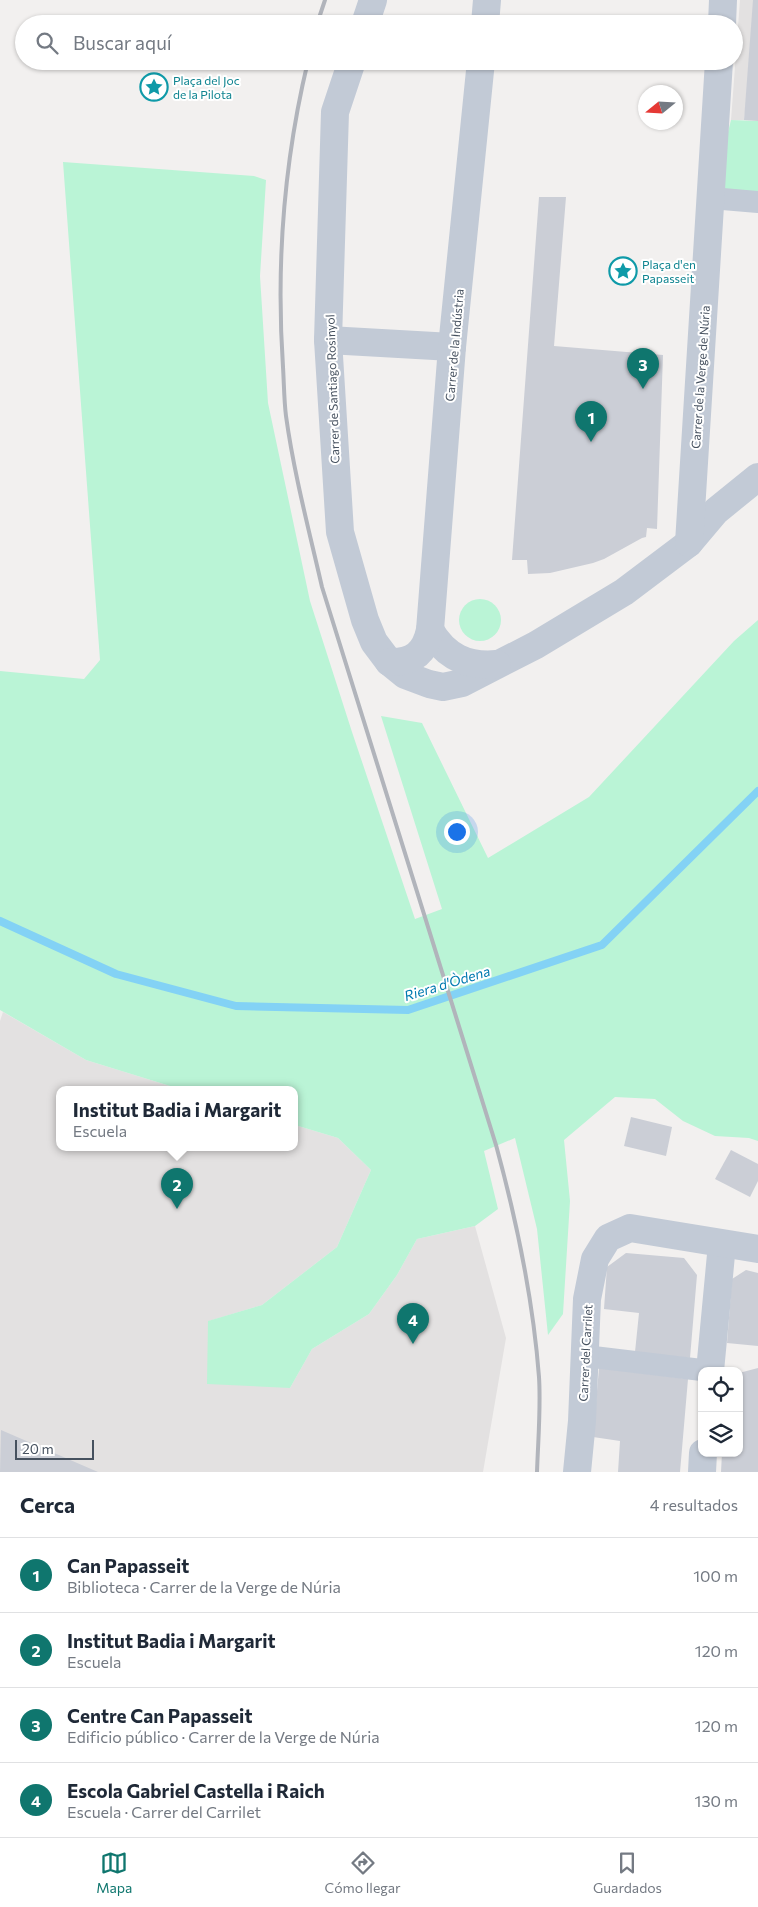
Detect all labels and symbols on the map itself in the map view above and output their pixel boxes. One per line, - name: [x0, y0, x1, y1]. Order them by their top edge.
- place icon: Plaça del Joc de la Pilota: [139, 72, 169, 102]
- place label: Plaça del Joc de la Pilota: [173, 73, 240, 101]
- north arrow: [638, 85, 683, 130]
- place icon: Plaça d'en Papasseit: [608, 256, 638, 286]
- place label: Plaça d'en Papasseit: [642, 257, 696, 285]
- street label: Carrer de la Indústria: [442, 288, 466, 402]
- street label: Carrer de la Verge de Núria: [688, 305, 712, 449]
- street label: Carrer de Santiago Rosinyol: [322, 314, 342, 464]
- pin: 3: [627, 348, 659, 389]
- pin: 1: [575, 401, 607, 442]
- your location: [444, 819, 470, 845]
- water label: Riera d'Òdena: [402, 962, 492, 1004]
- pin: 2: [161, 1168, 193, 1209]
- pin: 4: [397, 1303, 429, 1344]
- street label: Carrer del Carrilet: [575, 1304, 595, 1402]
- scale bar: [15, 1437, 94, 1460]

